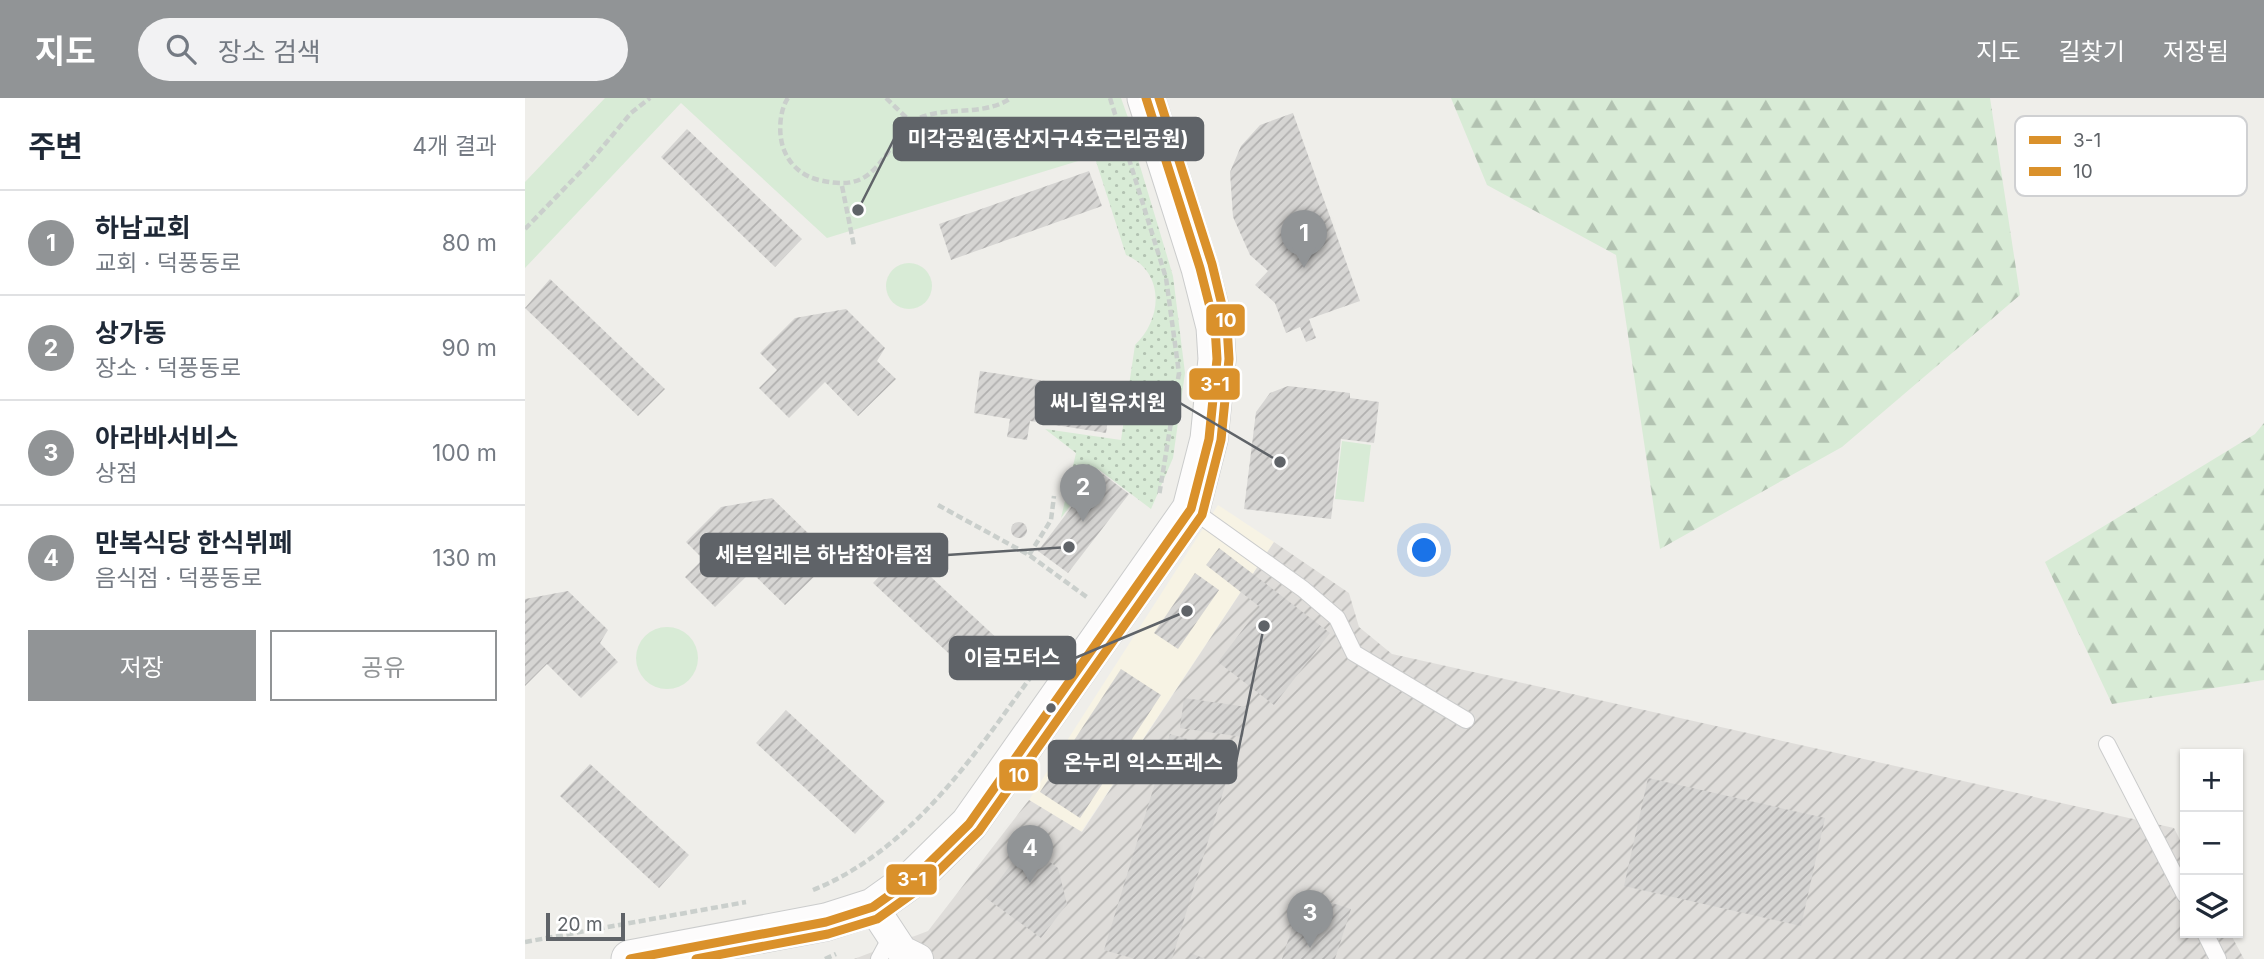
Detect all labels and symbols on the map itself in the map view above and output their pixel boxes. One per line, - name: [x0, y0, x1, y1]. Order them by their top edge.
- legend: [2015, 116, 2247, 196]
- callout: 미각공원(풍산지구4호근린공원): [894, 118, 1203, 160]
- text: 미각공원(풍산지구4호근린공원): [907, 126, 1189, 151]
- text: 3-1: [2073, 129, 2101, 152]
- text: 10: [2073, 160, 2093, 183]
- pin: 1: [1281, 210, 1327, 268]
- line badge: 10: [1205, 303, 1246, 337]
- text: 10: [1215, 309, 1237, 332]
- line badge: 3-1: [1188, 367, 1241, 401]
- text: 3-1: [1200, 373, 1230, 396]
- callout: 써니힐유치원: [1036, 382, 1180, 424]
- text: 써니힐유치원: [1050, 390, 1166, 415]
- pin: 2: [1060, 464, 1106, 522]
- your location: [1407, 533, 1441, 567]
- callout: 세븐일레븐 하남참아름점: [701, 534, 947, 576]
- text: 세븐일레븐 하남참아름점: [715, 542, 933, 567]
- callout: 이글모터스: [950, 637, 1075, 679]
- text: 이글모터스: [964, 645, 1060, 670]
- unlabelled marker: [1044, 701, 1058, 715]
- callout: 온누리 익스프레스: [1049, 741, 1236, 783]
- text: 온누리 익스프레스: [1063, 750, 1223, 775]
- line badge: 10: [998, 758, 1039, 792]
- text: 10: [1008, 764, 1030, 787]
- pin: 4: [1007, 825, 1053, 883]
- line badge: 3-1: [885, 863, 938, 896]
- text: 3-1: [897, 868, 927, 891]
- pin: 3: [1287, 890, 1333, 948]
- scale bar: [546, 910, 625, 942]

